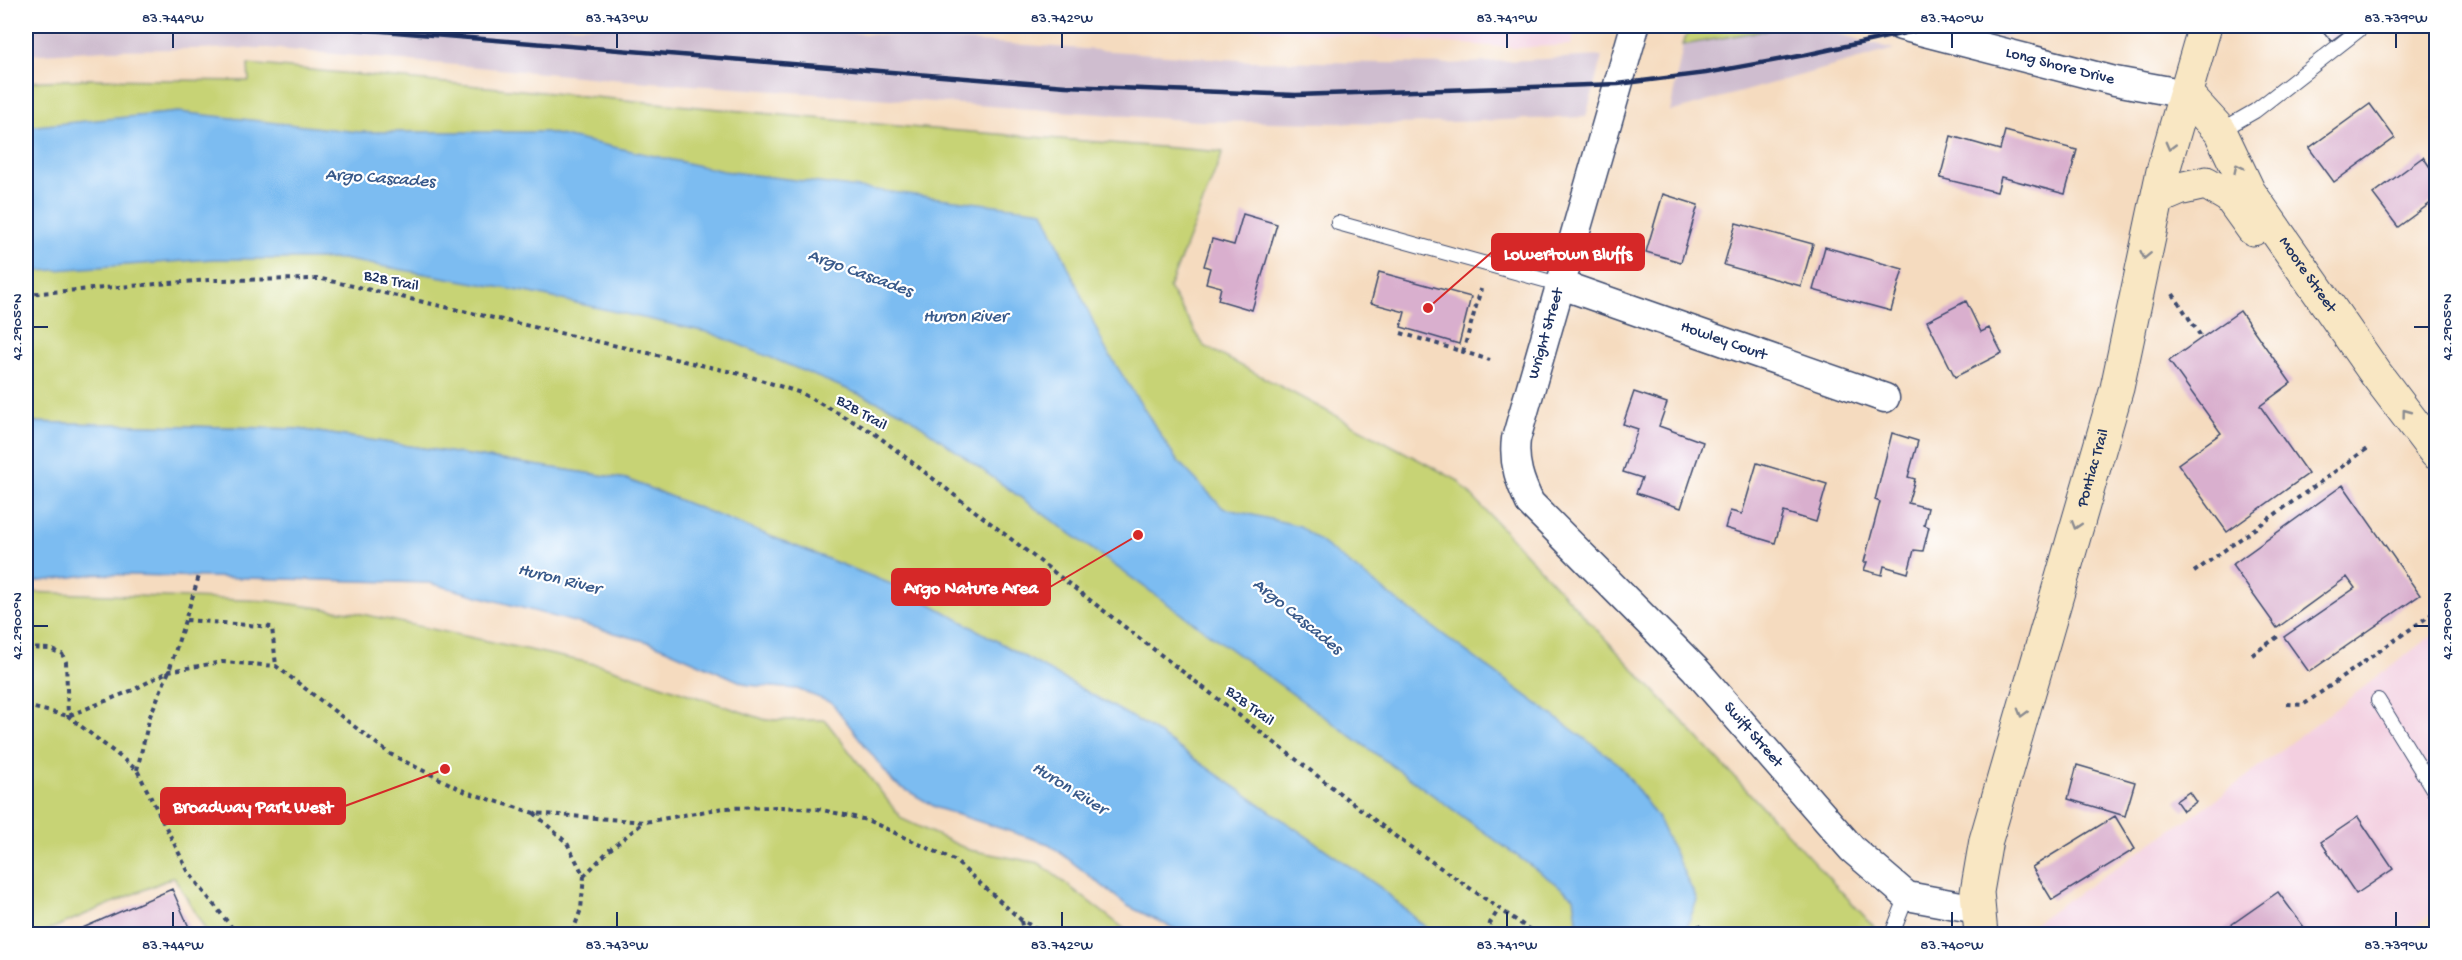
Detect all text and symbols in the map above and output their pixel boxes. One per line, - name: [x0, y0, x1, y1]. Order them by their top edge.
- text: 83.744°W: [142, 10, 204, 28]
- text: 83.743°W: [586, 10, 649, 28]
- text: 83.742°W: [1031, 10, 1093, 28]
- text: 83.741°W: [1476, 10, 1538, 28]
- text: 83.740°W: [1920, 10, 1984, 28]
- text: 83.739°W: [2364, 10, 2428, 28]
- street label: Long Shore Drive: [2003, 44, 2117, 90]
- one-way arrow: [2165, 140, 2177, 150]
- one-way arrow: [2233, 163, 2245, 174]
- water label: Argo Cascades: [325, 165, 438, 193]
- street label: Moore Street: [2274, 233, 2341, 318]
- callout: Lowertown Bluffs: [1492, 234, 1644, 270]
- water label: Argo Cascades: [805, 245, 917, 303]
- text: Lowertown Bluffs: [1504, 245, 1633, 266]
- one-way arrow: [2140, 250, 2153, 260]
- street label: B2B Trail: [361, 267, 420, 297]
- street label: Wright Street: [1525, 285, 1569, 382]
- text: 42.2905°N: [9, 293, 27, 360]
- text: 42.2905°N: [2439, 293, 2457, 360]
- water label: Huron River: [923, 307, 1011, 328]
- street label: Howley Court: [1678, 318, 1770, 366]
- street label: B2B Trail: [831, 391, 890, 436]
- one-way arrow: [2403, 409, 2414, 420]
- street label: Pontiac Trail: [2073, 427, 2114, 511]
- one-way arrow: [2071, 519, 2083, 530]
- water label: Huron River: [516, 560, 606, 601]
- callout: Argo Nature Area: [892, 569, 1050, 605]
- water label: Argo Cascades: [1248, 574, 1348, 661]
- text: Argo Nature Area: [903, 579, 1039, 600]
- text: 42.2900°N: [9, 592, 27, 660]
- text: 42.2900°N: [2439, 592, 2457, 660]
- street label: B2B Trail: [1220, 682, 1277, 731]
- street label: Swift Street: [1719, 698, 1787, 773]
- one-way arrow: [2017, 707, 2029, 718]
- water label: Huron River: [1028, 758, 1113, 822]
- callout: Broadway Park West: [161, 788, 345, 824]
- text: Broadway Park West: [172, 798, 334, 819]
- text: 83.744°W: [142, 937, 204, 955]
- text: 83.743°W: [586, 937, 649, 955]
- text: 83.742°W: [1031, 937, 1093, 955]
- text: 83.741°W: [1476, 937, 1538, 955]
- text: 83.740°W: [1920, 937, 1984, 955]
- text: 83.739°W: [2364, 937, 2428, 955]

